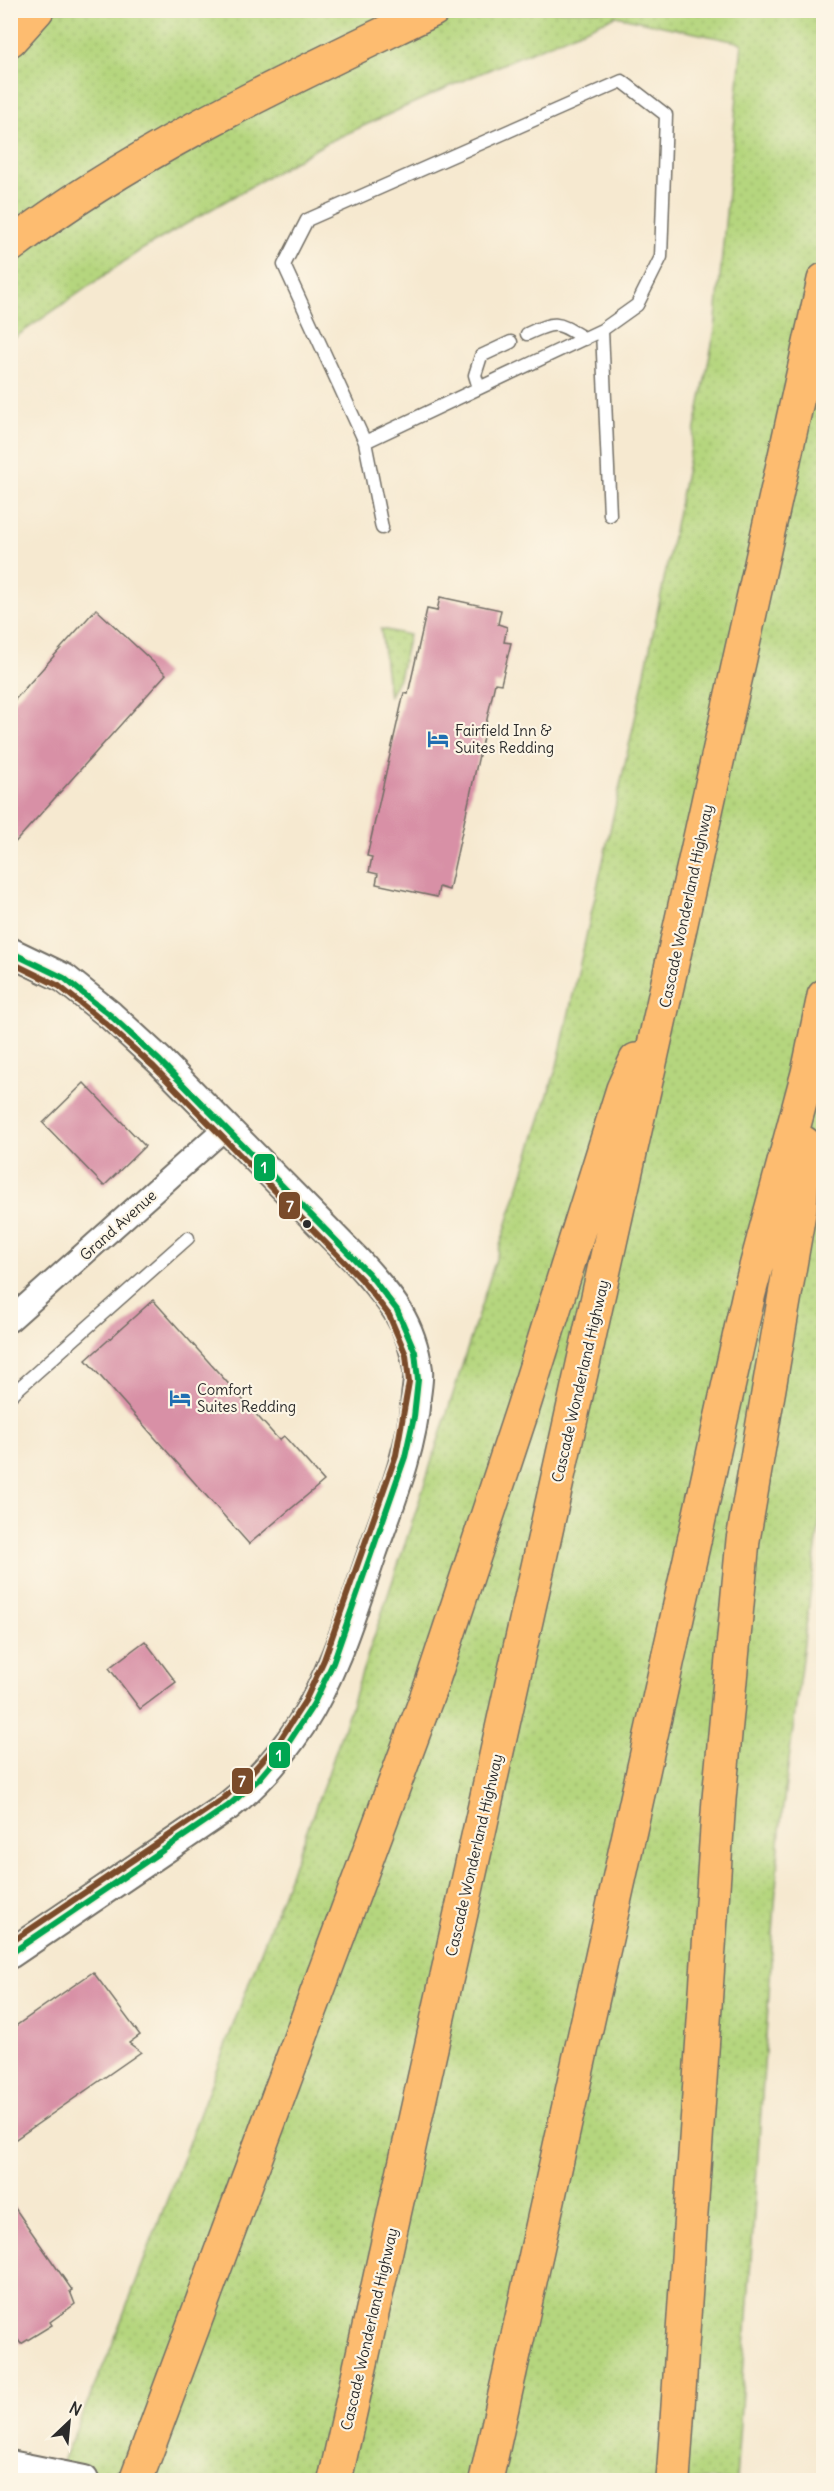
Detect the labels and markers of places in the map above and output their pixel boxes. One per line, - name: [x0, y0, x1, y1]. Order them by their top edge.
- place label: Fairfield Inn & Suites Redding: [455, 721, 554, 757]
- hotel icon: Fairfield Inn & Suites Redding: [426, 727, 450, 751]
- unlabelled marker: [301, 1218, 313, 1230]
- place label: Comfort Suites Redding: [197, 1380, 296, 1416]
- hotel icon: Comfort Suites Redding: [168, 1386, 192, 1410]

